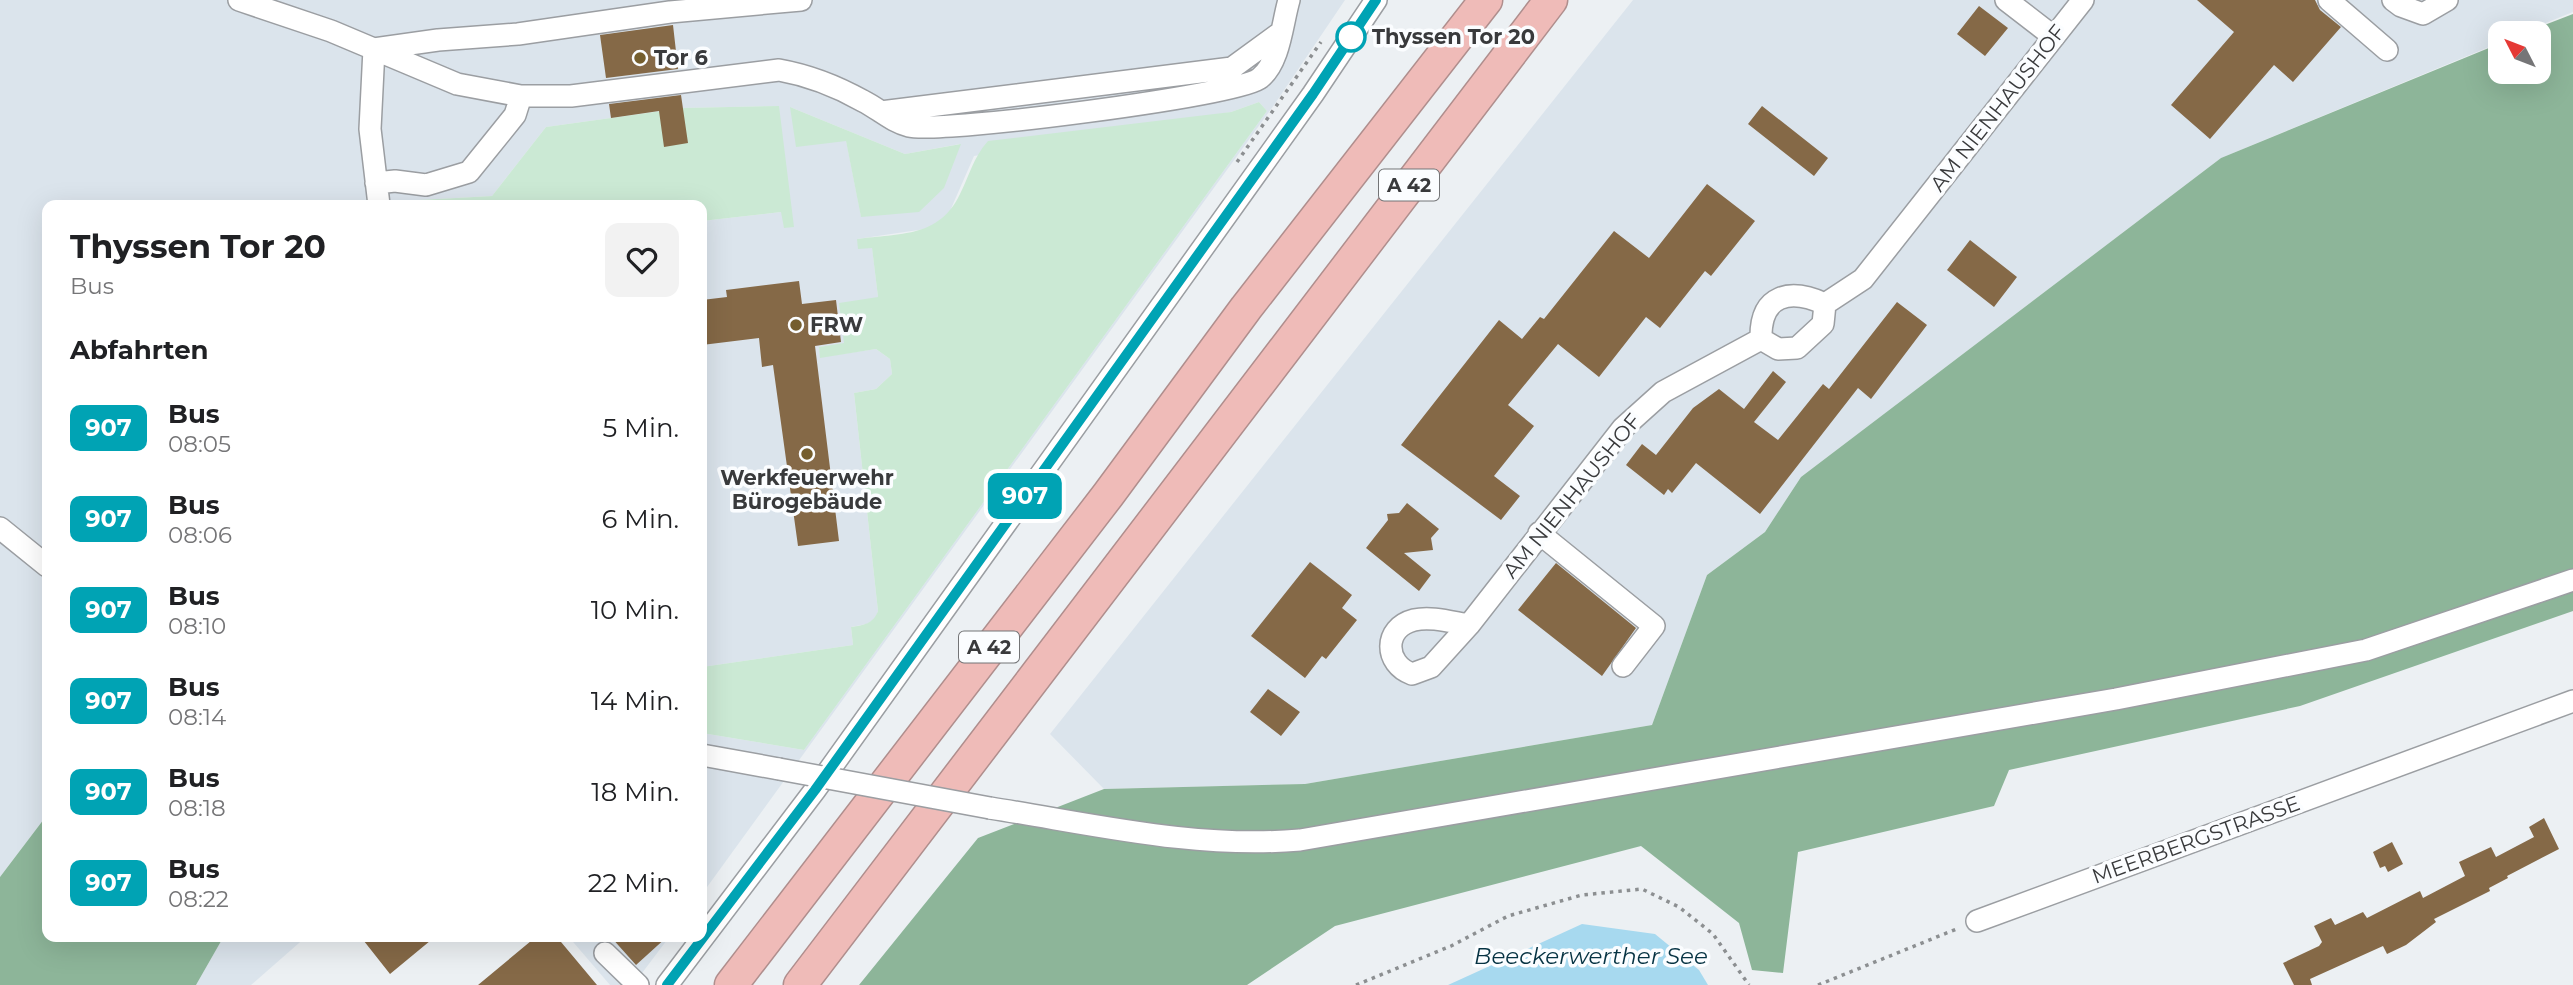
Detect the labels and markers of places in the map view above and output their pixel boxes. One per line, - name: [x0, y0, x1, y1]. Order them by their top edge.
- marker: Thyssen Tor 20: [1336, 22, 1366, 52]
- place label: Thyssen Tor 20: [1372, 24, 1535, 49]
- place label: Tor 6: [654, 45, 708, 70]
- marker: Tor 6: [632, 50, 648, 66]
- place label: FRW: [810, 312, 863, 337]
- marker: FRW: [788, 317, 804, 333]
- marker: Werkfeuerwehr Bürogebäude: [799, 446, 815, 462]
- place label: Werkfeuerwehr Bürogebäude: [720, 465, 894, 514]

